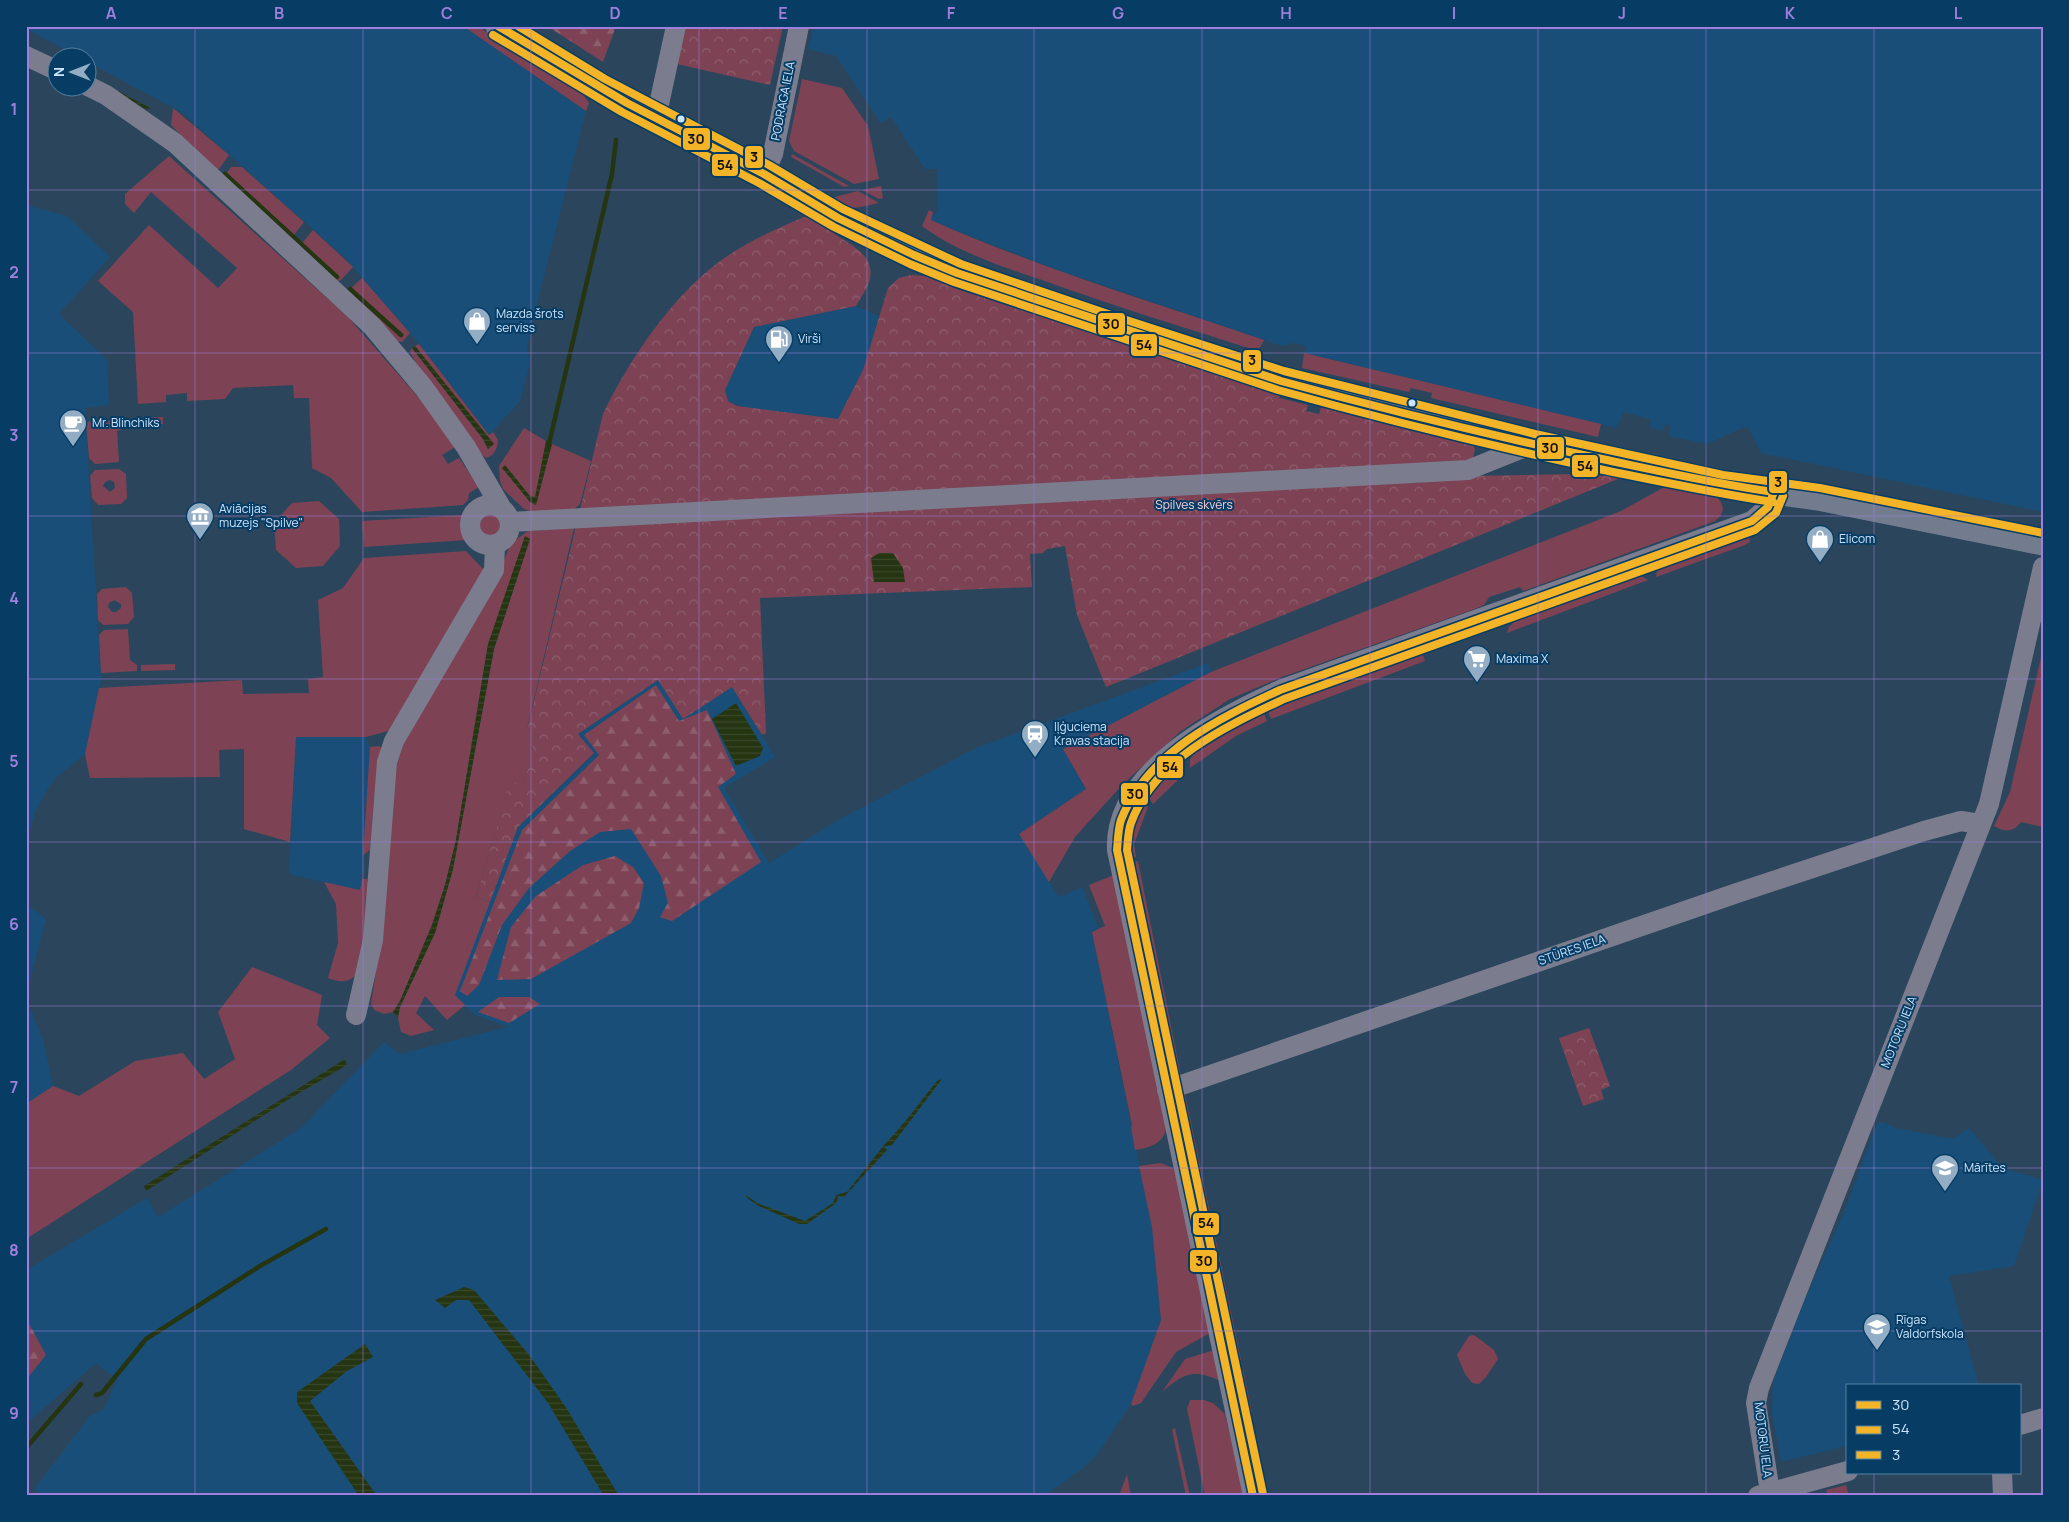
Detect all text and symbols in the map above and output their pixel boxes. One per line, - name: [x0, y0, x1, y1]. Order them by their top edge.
- text: A: [106, 2, 117, 24]
- text: B: [274, 2, 284, 24]
- text: C: [441, 2, 453, 24]
- text: D: [609, 2, 621, 24]
- text: E: [778, 2, 788, 24]
- text: F: [947, 2, 956, 24]
- text: G: [1112, 2, 1124, 24]
- text: H: [1280, 2, 1292, 24]
- text: I: [1452, 2, 1456, 24]
- text: J: [1618, 2, 1626, 24]
- text: K: [1785, 2, 1796, 24]
- text: L: [1954, 2, 1963, 24]
- north arrow: [48, 48, 98, 98]
- street label: PODRAGA IELA: [766, 59, 799, 142]
- text: N: [49, 67, 68, 77]
- text: 1: [10, 98, 18, 120]
- unlabelled marker: [676, 114, 686, 124]
- line badge: 30: [682, 127, 711, 151]
- text: 30: [687, 129, 705, 148]
- line badge: 3: [744, 145, 764, 169]
- text: 3: [750, 147, 758, 166]
- line badge: 54: [711, 153, 739, 177]
- text: 54: [717, 155, 733, 174]
- text: 2: [9, 261, 19, 283]
- place label: Mazda šrots serviss: [496, 305, 564, 336]
- shop icon: Mazda šrots serviss: [462, 306, 492, 345]
- line badge: 30: [1097, 312, 1126, 336]
- text: 30: [1102, 314, 1120, 333]
- fuel station icon: Virši: [764, 324, 794, 363]
- place label: Virši: [798, 330, 821, 347]
- line badge: 54: [1130, 333, 1158, 357]
- text: 54: [1136, 335, 1152, 354]
- line badge: 3: [1242, 349, 1262, 373]
- text: 3: [1248, 350, 1256, 369]
- unlabelled marker: [1407, 398, 1417, 408]
- cafe icon: Mr. Blinchiks: [58, 408, 88, 447]
- place label: Mr. Blinchiks: [92, 414, 160, 431]
- text: 3: [9, 424, 19, 446]
- line badge: 30: [1536, 436, 1565, 460]
- text: 30: [1541, 438, 1559, 457]
- line badge: 54: [1571, 454, 1599, 478]
- text: 54: [1577, 456, 1593, 475]
- line badge: 3: [1768, 470, 1788, 494]
- text: 3: [1774, 472, 1782, 491]
- park label: Spilves skvērs: [1155, 496, 1233, 513]
- place label: Aviācijas muzejs "Spilve": [219, 500, 303, 531]
- museum icon: Aviācijas muzejs "Spilve": [185, 501, 215, 540]
- shop icon: Elicom: [1805, 524, 1835, 563]
- place label: Elicom: [1839, 530, 1875, 547]
- text: 4: [9, 587, 19, 609]
- supermarket icon: Maxima X: [1462, 644, 1492, 683]
- place label: Maxima X: [1496, 650, 1549, 667]
- place label: Iļģuciema Kravas stacija: [1054, 718, 1129, 749]
- station icon: Iļģuciema Kravas stacija: [1020, 719, 1050, 758]
- text: 5: [9, 750, 19, 772]
- line badge: 54: [1156, 755, 1184, 779]
- text: 54: [1162, 757, 1178, 776]
- line badge: 30: [1120, 782, 1149, 806]
- text: 30: [1126, 784, 1144, 803]
- text: 6: [9, 913, 19, 935]
- street label: STŪRES IELA: [1536, 930, 1608, 969]
- street label: MOTORU IELA: [1876, 993, 1921, 1070]
- text: 7: [10, 1076, 18, 1098]
- school or university icon: Mārītes: [1930, 1153, 1960, 1192]
- place label: Mārītes: [1964, 1159, 2006, 1176]
- line badge: 54: [1192, 1212, 1220, 1236]
- text: 54: [1198, 1213, 1214, 1232]
- text: 8: [9, 1239, 19, 1261]
- line badge: 30: [1189, 1249, 1218, 1273]
- text: 30: [1195, 1251, 1213, 1270]
- place label: Rīgas Valdorfskola: [1896, 1311, 1964, 1342]
- school or university icon: Rīgas Valdorfskola: [1862, 1312, 1892, 1351]
- legend: [1846, 1384, 2022, 1474]
- text: 30: [1892, 1394, 1909, 1415]
- street label: MOTORU IELA: [1750, 1401, 1777, 1479]
- text: 9: [9, 1402, 19, 1424]
- text: 54: [1892, 1418, 1910, 1439]
- text: 3: [1892, 1444, 1900, 1465]

